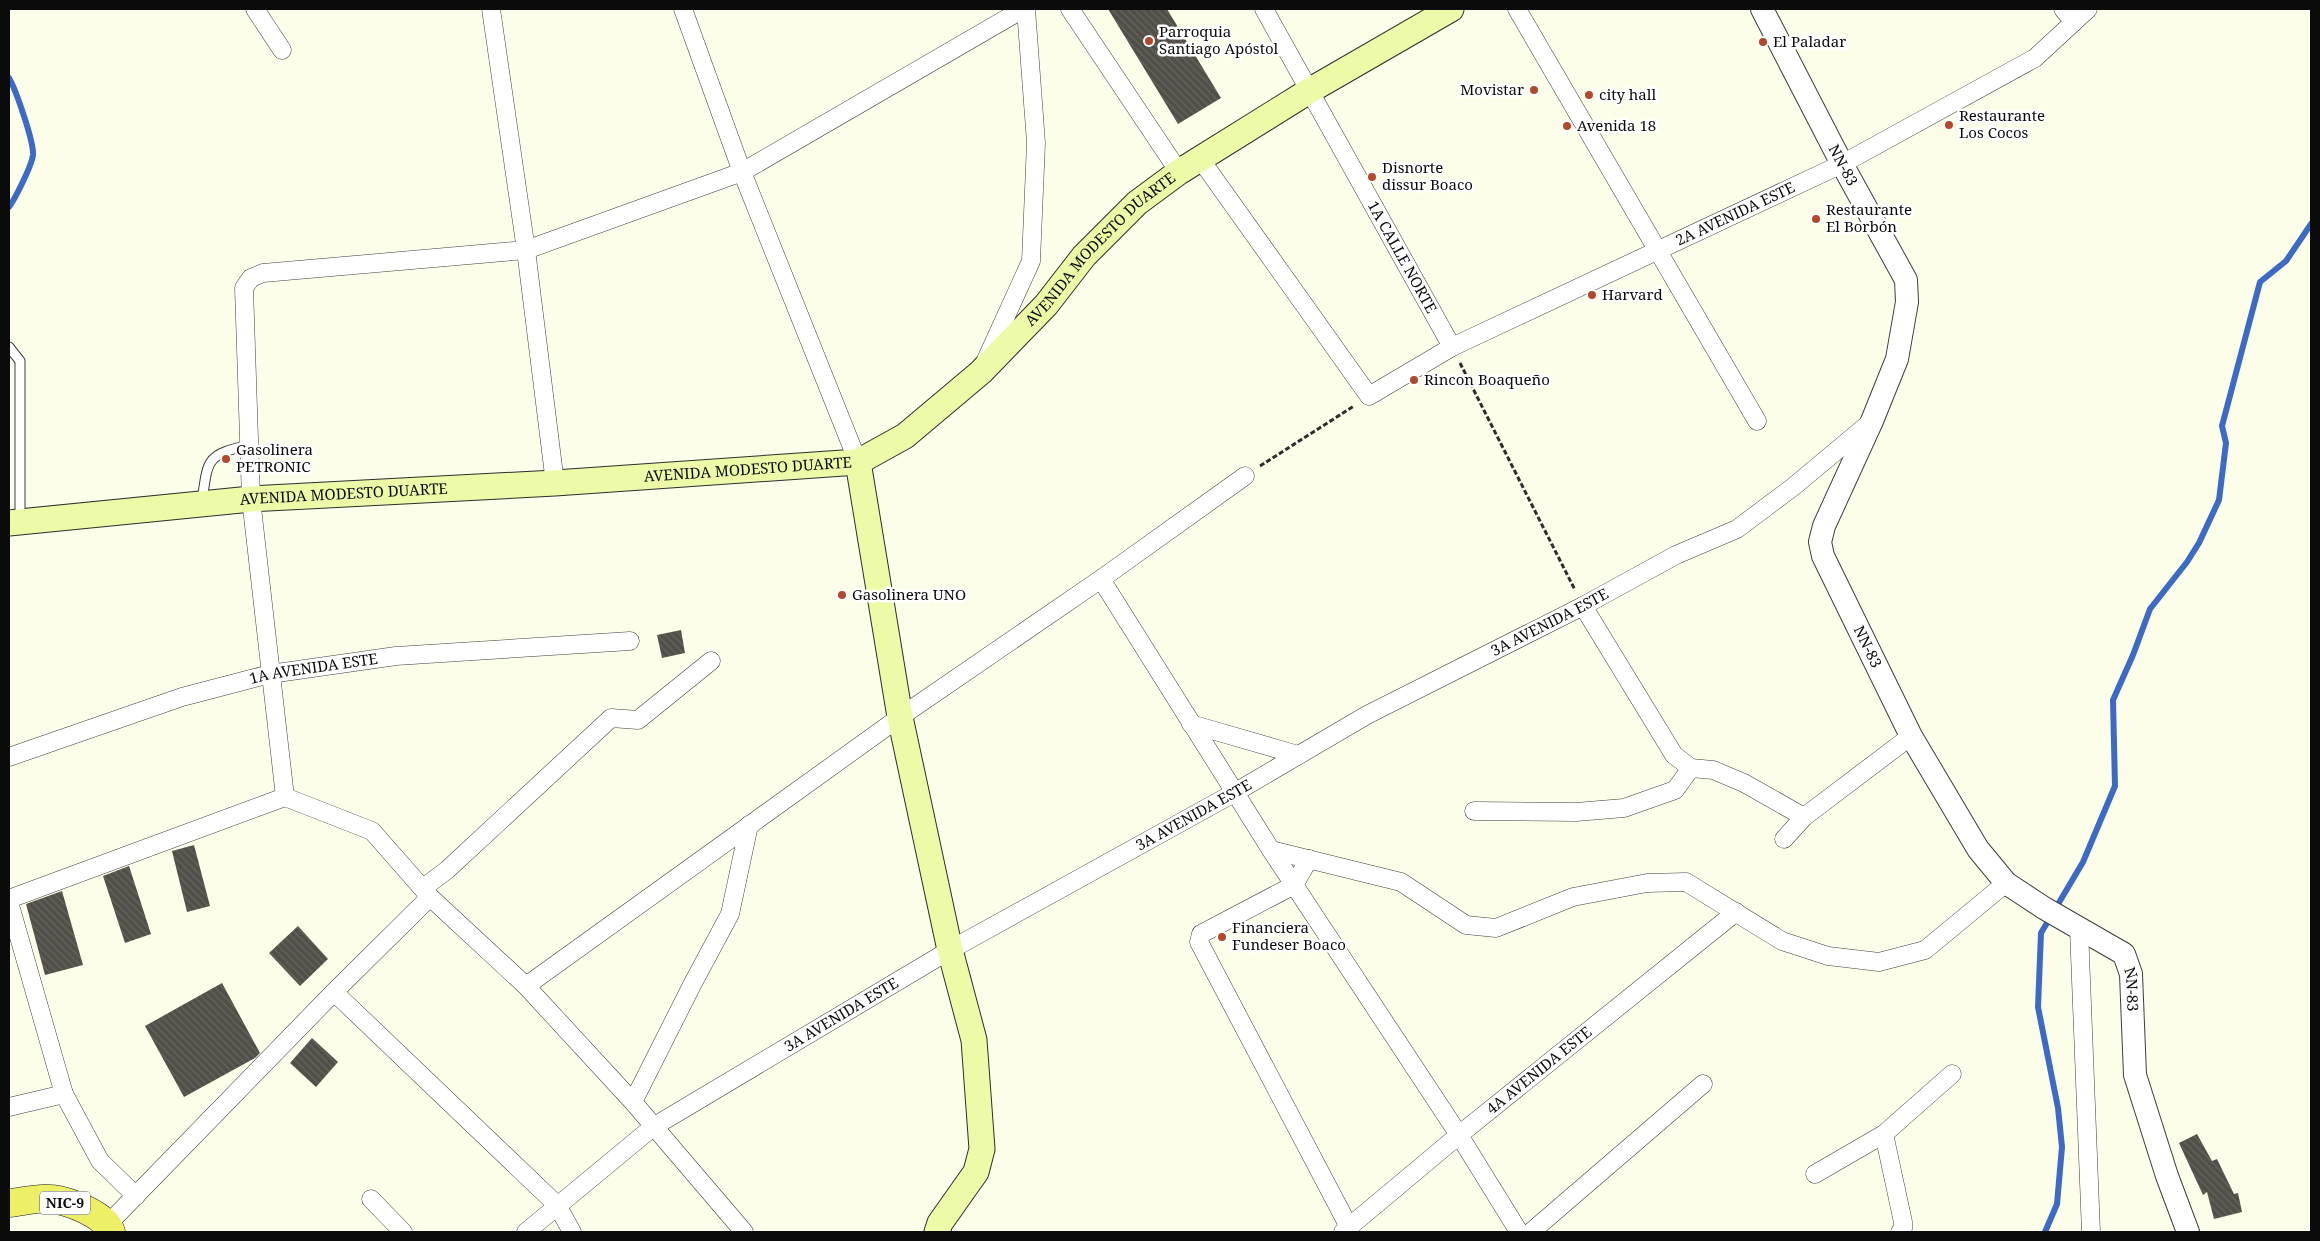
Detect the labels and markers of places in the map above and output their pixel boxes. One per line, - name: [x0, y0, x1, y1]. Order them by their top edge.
- place label: Parroquia Santiago Apóstol: [1159, 21, 1279, 58]
- place label: El Paladar: [1773, 31, 1846, 51]
- marker: Parroquia Santiago Apóstol: [1143, 35, 1155, 47]
- marker: El Paladar: [1757, 36, 1769, 48]
- place label: Movistar: [1460, 79, 1524, 99]
- marker: Movistar: [1528, 84, 1540, 96]
- place label: city hall: [1599, 84, 1656, 104]
- marker: city hall: [1583, 89, 1595, 101]
- place label: Restaurante Los Cocos: [1959, 105, 2045, 142]
- place label: Avenida 18: [1577, 115, 1656, 135]
- marker: Restaurante Los Cocos: [1943, 119, 1955, 131]
- marker: Avenida 18: [1561, 120, 1573, 132]
- place label: Disnorte dissur Boaco: [1382, 157, 1473, 194]
- marker: Disnorte dissur Boaco: [1366, 171, 1378, 183]
- place label: Restaurante El Borbón: [1826, 199, 1912, 236]
- marker: Restaurante El Borbón: [1810, 213, 1822, 225]
- place label: Harvard: [1602, 284, 1663, 304]
- marker: Harvard: [1586, 289, 1598, 301]
- place label: Rincon Boaqueño: [1424, 369, 1550, 389]
- marker: Rincon Boaqueño: [1408, 374, 1420, 386]
- place label: Gasolinera PETRONIC: [236, 439, 313, 476]
- marker: Gasolinera PETRONIC: [220, 453, 232, 465]
- place label: Gasolinera UNO: [852, 584, 966, 604]
- marker: Gasolinera UNO: [836, 589, 848, 601]
- place label: Financiera Fundeser Boaco: [1232, 917, 1346, 954]
- marker: Financiera Fundeser Boaco: [1216, 931, 1228, 943]

